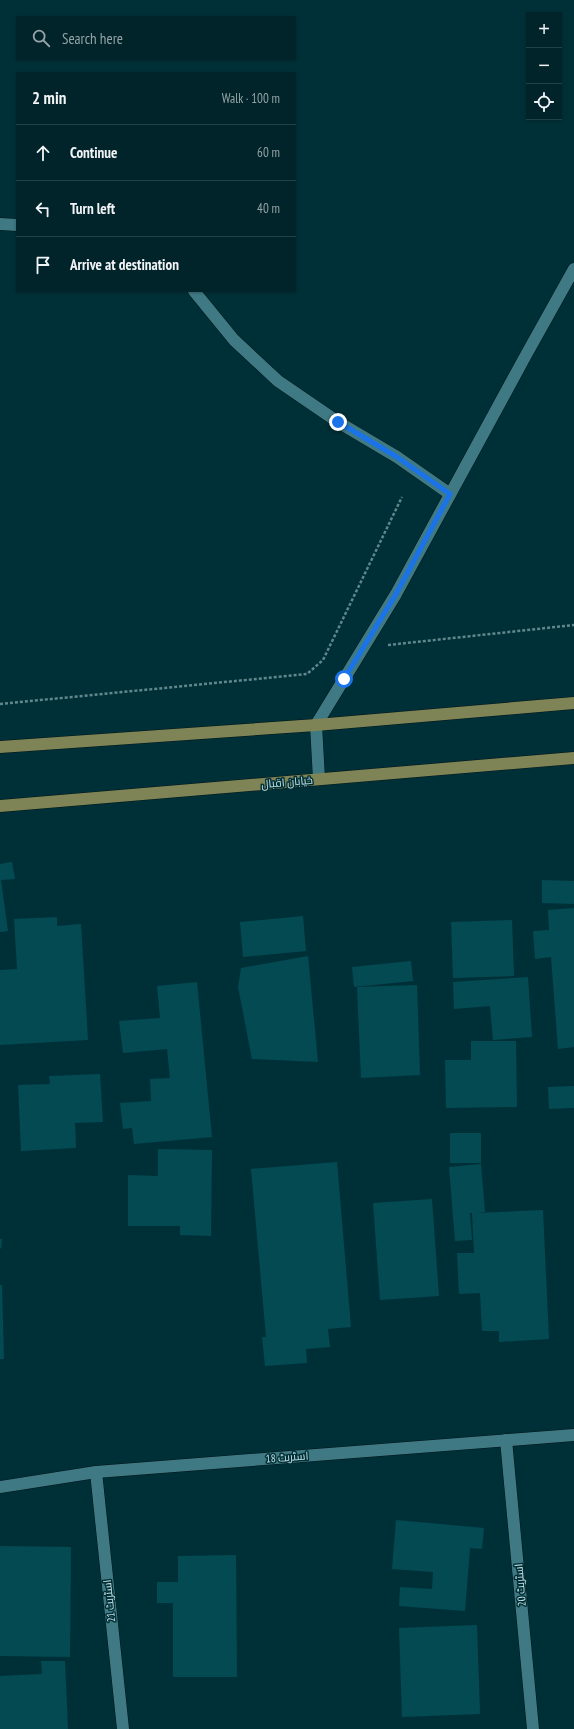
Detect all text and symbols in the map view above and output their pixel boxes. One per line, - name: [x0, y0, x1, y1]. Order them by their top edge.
- map controls: [526, 12, 562, 120]
- button: +: [526, 12, 562, 48]
- search box: [16, 16, 296, 60]
- icon: search: [30, 27, 52, 49]
- text: Search here: [62, 29, 123, 48]
- button: −: [526, 48, 562, 84]
- button: locate: [526, 84, 562, 120]
- text: 2 min: [32, 87, 66, 109]
- text: Walk · 100 m: [222, 90, 280, 107]
- icon: ahead: [32, 142, 54, 164]
- text: Continue: [70, 143, 117, 162]
- text: 60 m: [257, 144, 280, 161]
- icon: left: [32, 198, 54, 220]
- text: Turn left: [70, 199, 115, 218]
- text: 40 m: [257, 200, 280, 217]
- icon: arrive: [32, 254, 54, 276]
- text: Arrive at destination: [70, 255, 179, 274]
- route end: [329, 413, 347, 431]
- route start: [335, 670, 353, 688]
- street label: خیابان اقبال: [261, 773, 313, 791]
- street label: اسٹریٹ 18: [265, 1449, 309, 1465]
- street label: اسٹریٹ 20: [511, 1563, 529, 1607]
- street label: اسٹریٹ 21: [100, 1579, 118, 1623]

